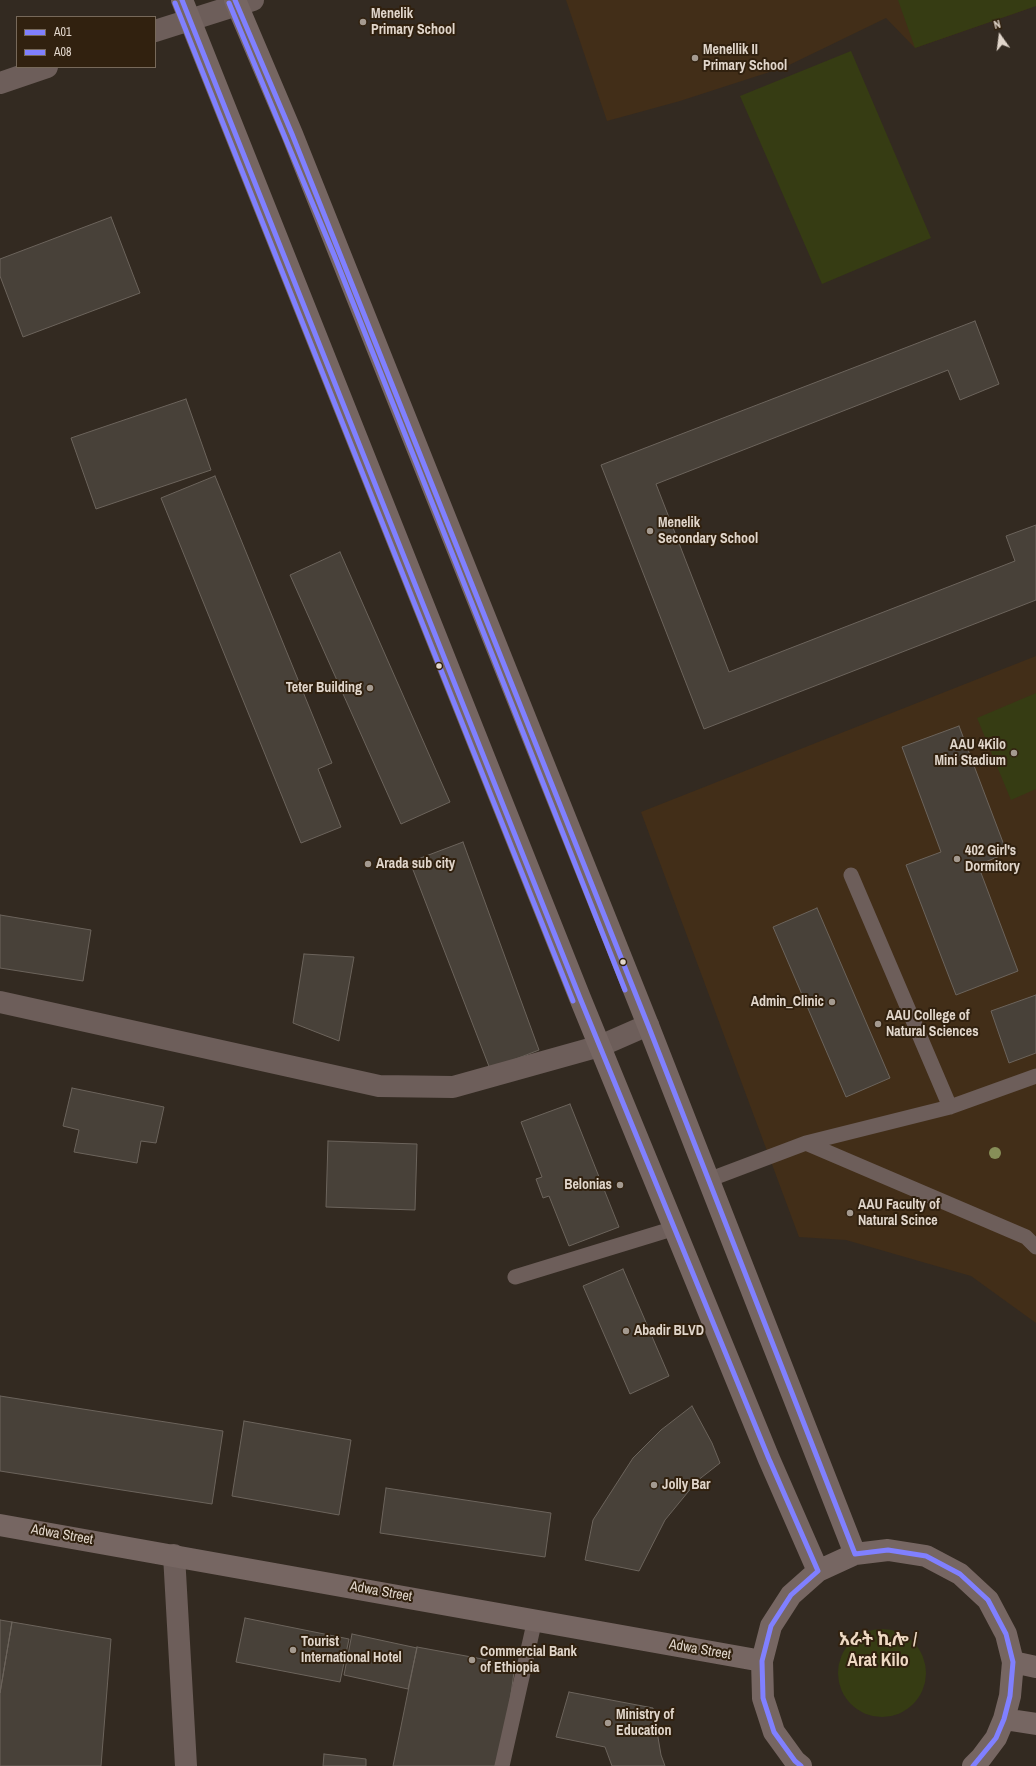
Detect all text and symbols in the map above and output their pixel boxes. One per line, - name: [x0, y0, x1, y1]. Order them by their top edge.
- place label: Menelik Primary School: [371, 6, 455, 38]
- legend: [16, 16, 156, 68]
- north arrow: [980, 16, 1020, 56]
- marker: Menelik Primary School: [358, 17, 368, 27]
- text: N: [992, 17, 1002, 32]
- text: A01: [54, 24, 72, 40]
- place label: Menellik II Primary School: [703, 42, 787, 74]
- text: A08: [54, 44, 72, 60]
- marker: Menellik II Primary School: [690, 53, 700, 63]
- place label: Menelik Secondary School: [658, 515, 758, 548]
- marker: Menelik Secondary School: [645, 526, 655, 536]
- unlabelled marker: [434, 661, 444, 671]
- place label: Teter Building: [286, 680, 362, 696]
- marker: Teter Building: [365, 683, 375, 693]
- place label: AAU 4Kilo Mini Stadium: [935, 737, 1006, 770]
- marker: AAU 4Kilo Mini Stadium: [1009, 748, 1019, 758]
- place label: 402 Girl's Dormitory: [965, 843, 1020, 876]
- marker: 402 Girl's Dormitory: [952, 854, 962, 864]
- place label: Arada sub city: [376, 856, 455, 872]
- marker: Arada sub city: [363, 859, 373, 869]
- unlabelled marker: [618, 957, 628, 967]
- place label: Admin_Clinic: [751, 994, 824, 1010]
- marker: Admin_Clinic: [827, 997, 837, 1007]
- place label: AAU College of Natural Sciences: [886, 1008, 979, 1040]
- marker: AAU College of Natural Sciences: [873, 1019, 883, 1029]
- place label: Belonias: [564, 1177, 612, 1193]
- marker: Belonias: [615, 1180, 625, 1190]
- place label: AAU Faculty of Natural Scince: [858, 1197, 940, 1230]
- marker: AAU Faculty of Natural Scince: [845, 1208, 855, 1218]
- place label: Abadir BLVD: [634, 1323, 704, 1339]
- marker: Abadir BLVD: [621, 1326, 631, 1336]
- place label: Jolly Bar: [662, 1477, 710, 1493]
- marker: Jolly Bar: [649, 1480, 659, 1490]
- street label: Adwa Street: [30, 1521, 94, 1549]
- street label: Adwa Street: [349, 1578, 413, 1606]
- district label: አራት ኪሎ / Arat Kilo: [839, 1629, 917, 1672]
- place label: Tourist International Hotel: [301, 1634, 402, 1666]
- street label: Adwa Street: [668, 1636, 732, 1664]
- place label: Commercial Bank of Ethiopia: [480, 1644, 577, 1676]
- marker: Tourist International Hotel: [288, 1645, 298, 1655]
- marker: Commercial Bank of Ethiopia: [467, 1655, 477, 1665]
- place label: Ministry of Education: [616, 1707, 674, 1740]
- marker: Ministry of Education: [603, 1718, 613, 1728]

